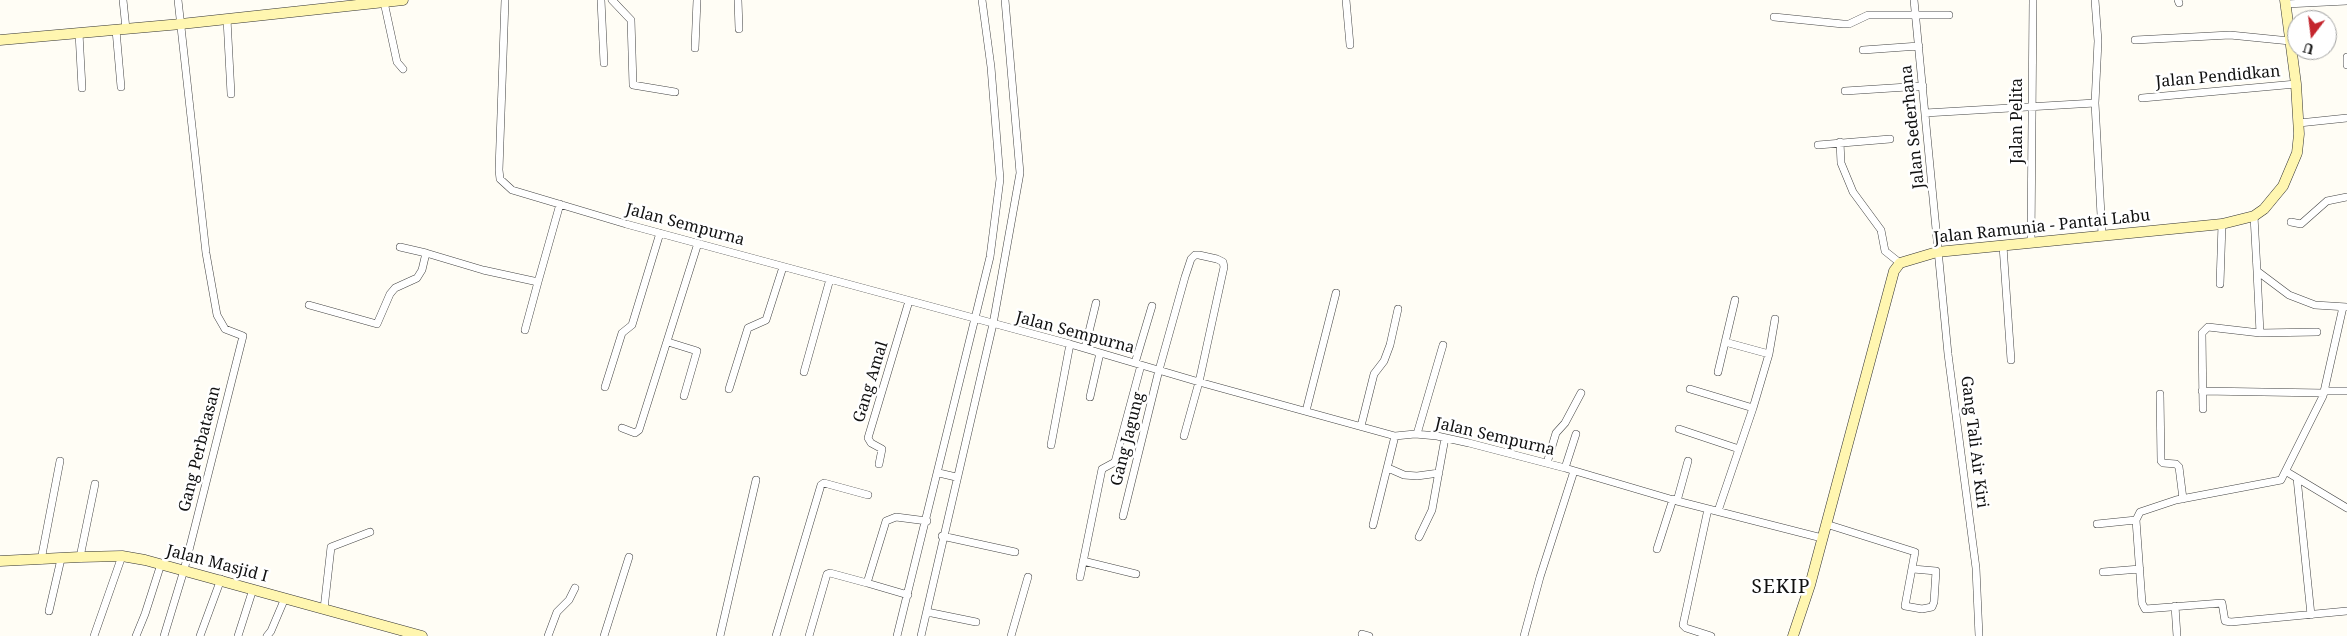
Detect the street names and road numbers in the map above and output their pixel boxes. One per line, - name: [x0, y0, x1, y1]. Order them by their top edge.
- street label: Jalan Pendidkan: [2155, 62, 2281, 92]
- street label: Jalan Sederhana: [1897, 64, 1929, 190]
- street label: Jalan Pelita: [2007, 78, 2027, 164]
- street label: Jalan Sempurna: [623, 200, 747, 250]
- street label: Jalan Ramunia - Pantai Labu: [1933, 206, 2151, 248]
- street label: Jalan Sempurna: [1013, 308, 1137, 358]
- street label: Gang Amal: [850, 339, 892, 425]
- street label: Gang Tali Air Kiri: [1956, 375, 1992, 509]
- street label: Gang Perbatasan: [175, 384, 225, 514]
- street label: Gang Jagung: [1107, 390, 1149, 488]
- street label: Jalan Sempurna: [1433, 414, 1557, 460]
- street label: Jalan Masjid I: [164, 541, 270, 587]

